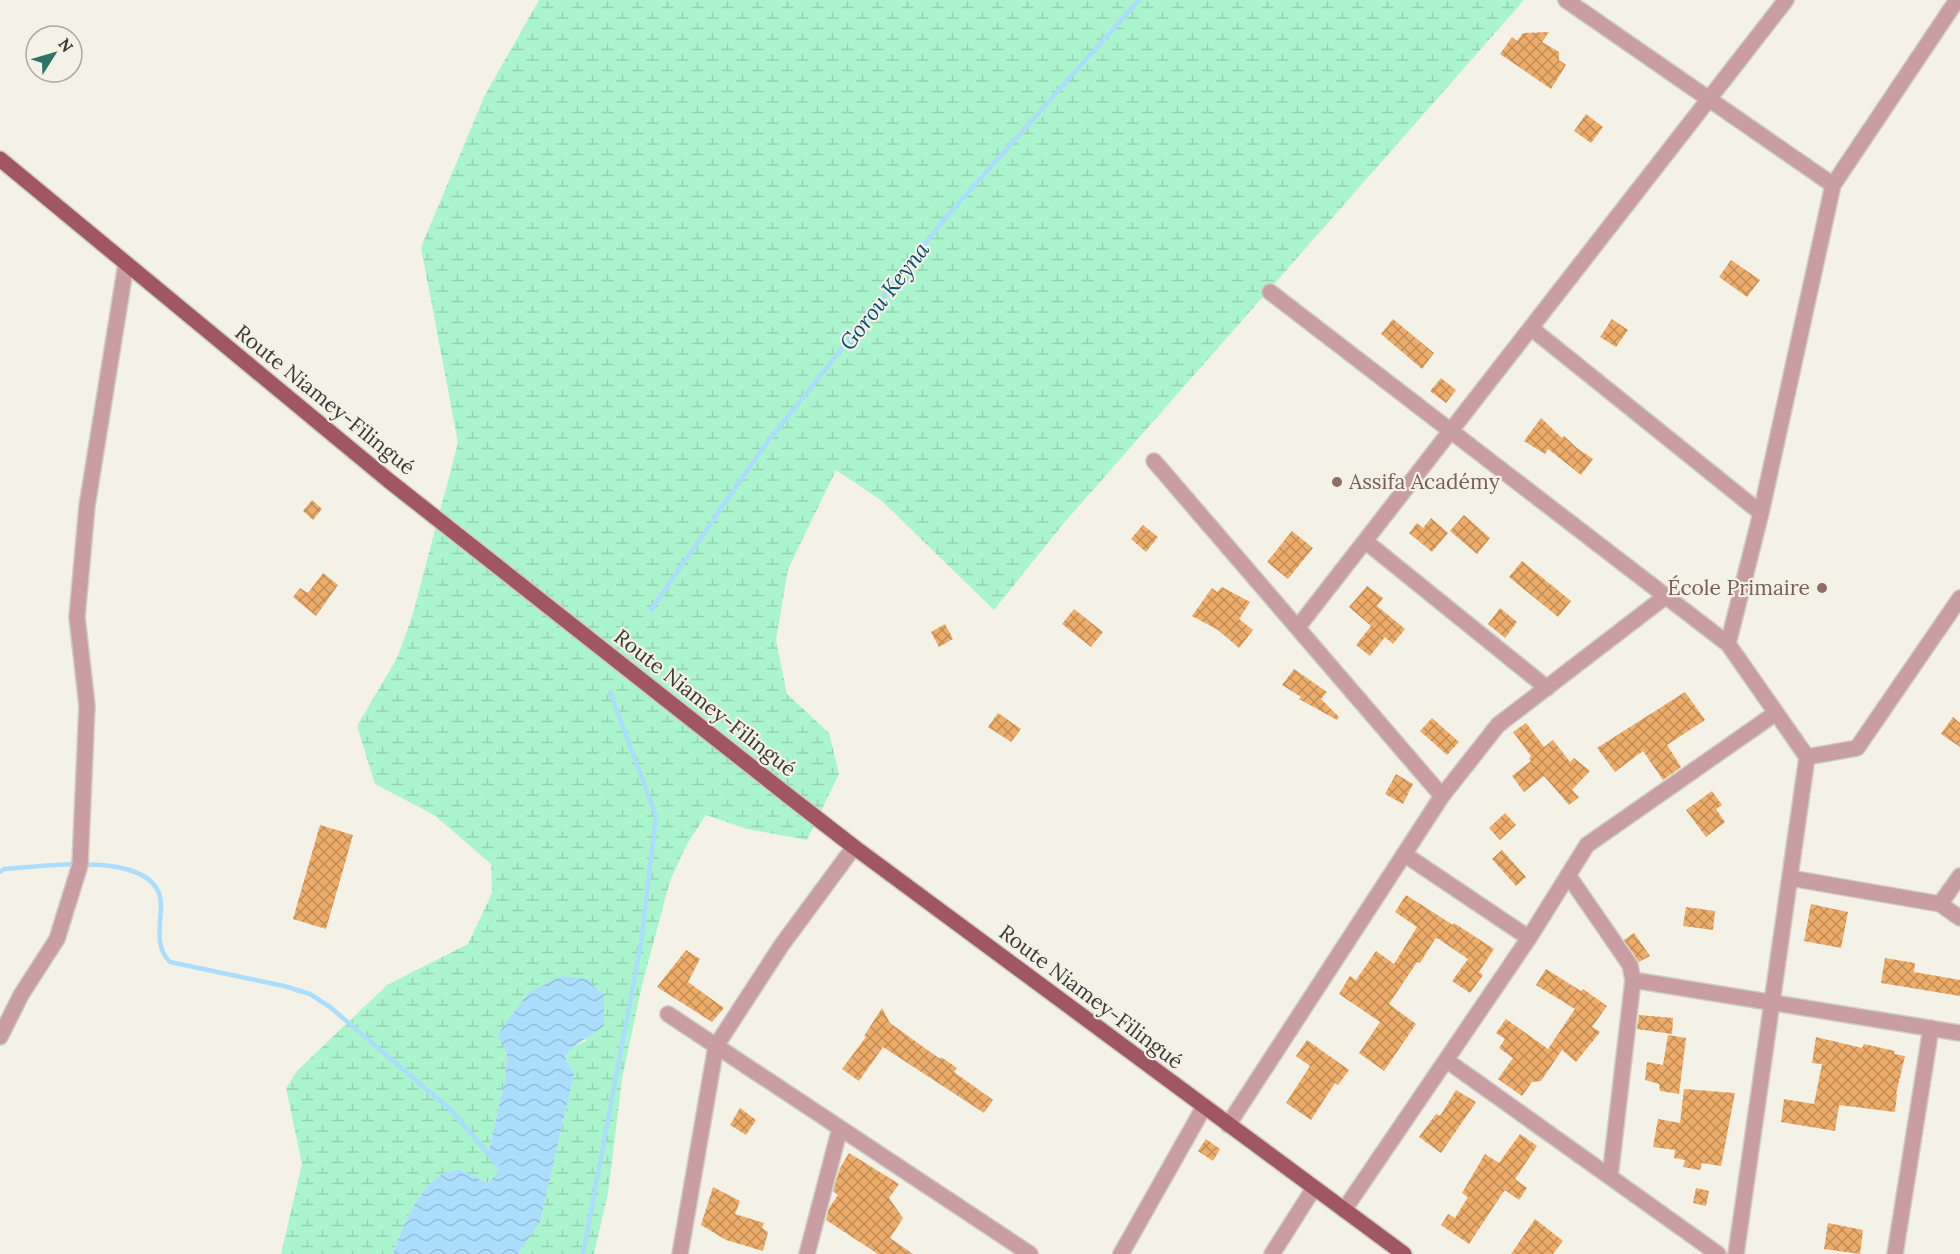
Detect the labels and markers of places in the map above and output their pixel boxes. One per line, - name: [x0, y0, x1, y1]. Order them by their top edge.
- place label: Assifa Académy: [1348, 468, 1500, 495]
- marker: Assifa Académy: [1330, 475, 1344, 489]
- place label: École Primaire: [1667, 574, 1810, 601]
- marker: École Primaire: [1815, 581, 1829, 595]

